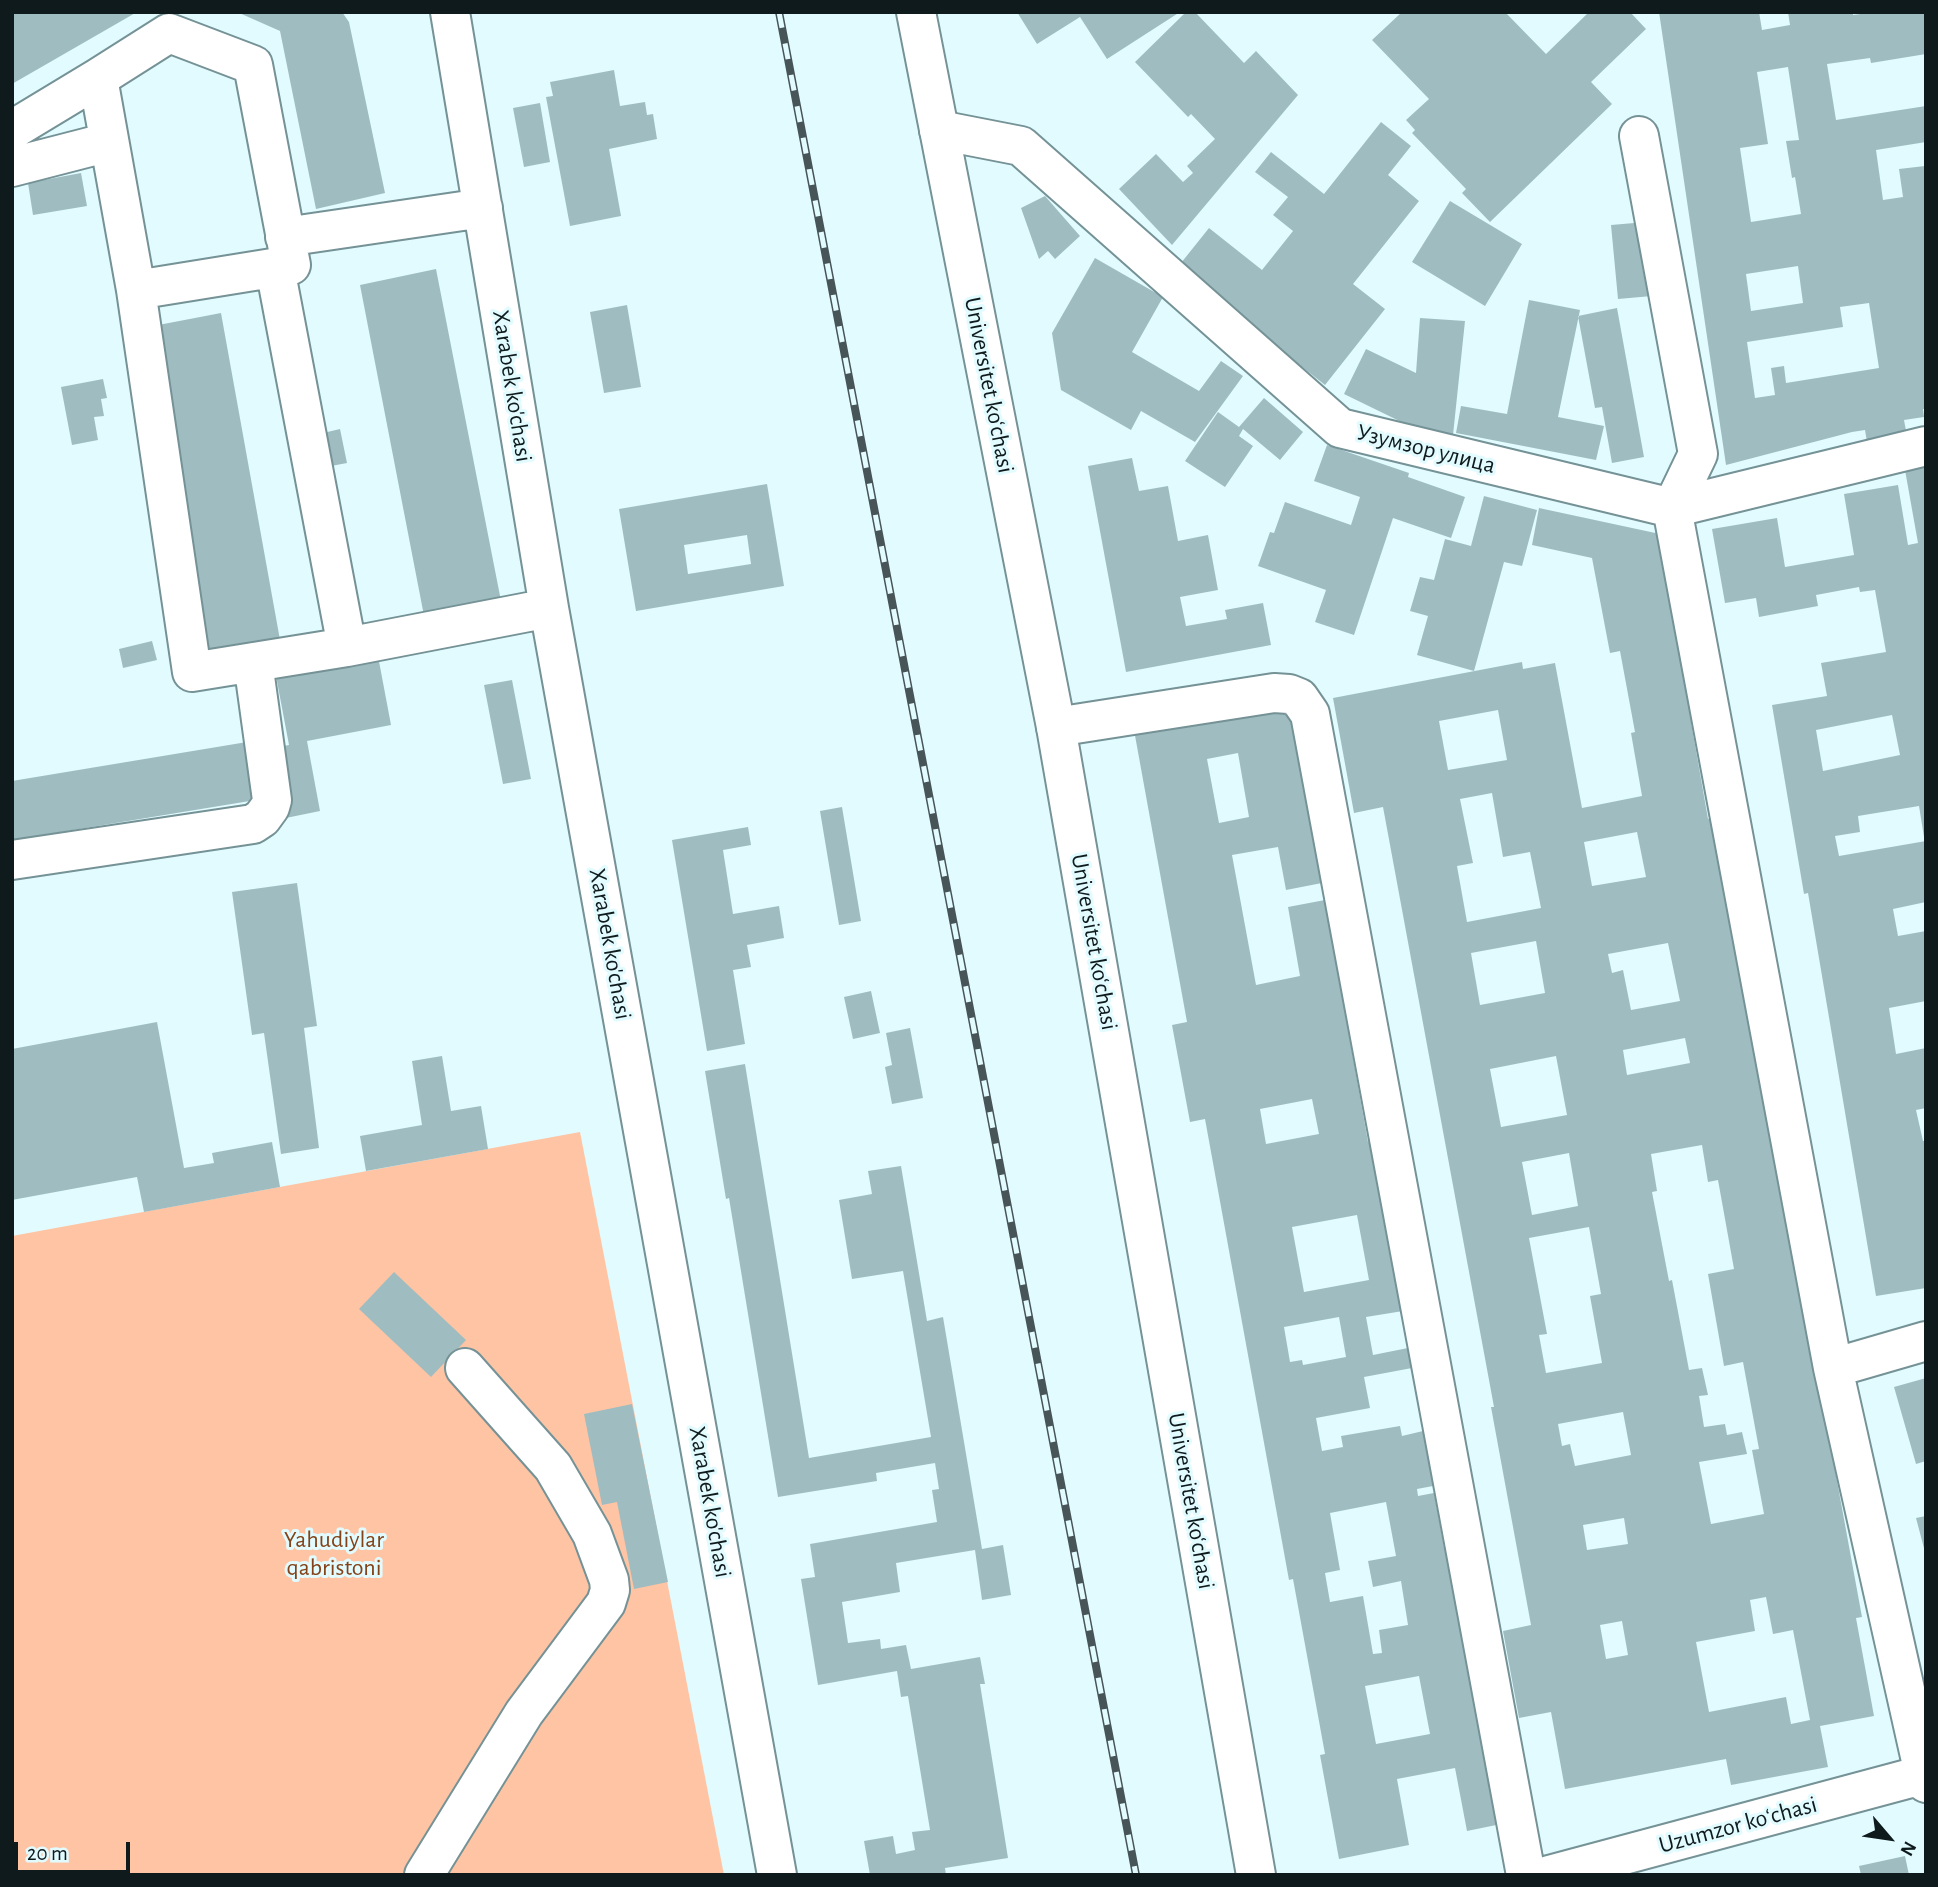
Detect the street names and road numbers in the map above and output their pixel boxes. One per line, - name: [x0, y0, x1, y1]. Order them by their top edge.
- street label: Universitet kо‘chasi: [958, 295, 1020, 475]
- street label: Xarabek ko'chasi: [486, 308, 538, 464]
- street label: Узумзор улица: [1354, 418, 1498, 480]
- street label: Universitet kо‘chasi: [1064, 851, 1124, 1033]
- street label: Xarabek ko'chasi: [582, 866, 638, 1022]
- street label: Universitet kо‘chasi: [1161, 1410, 1221, 1592]
- street label: Xarabek ko'chasi: [682, 1424, 738, 1580]
- street label: Uzumzor koʻchasi: [1656, 1790, 1820, 1860]

